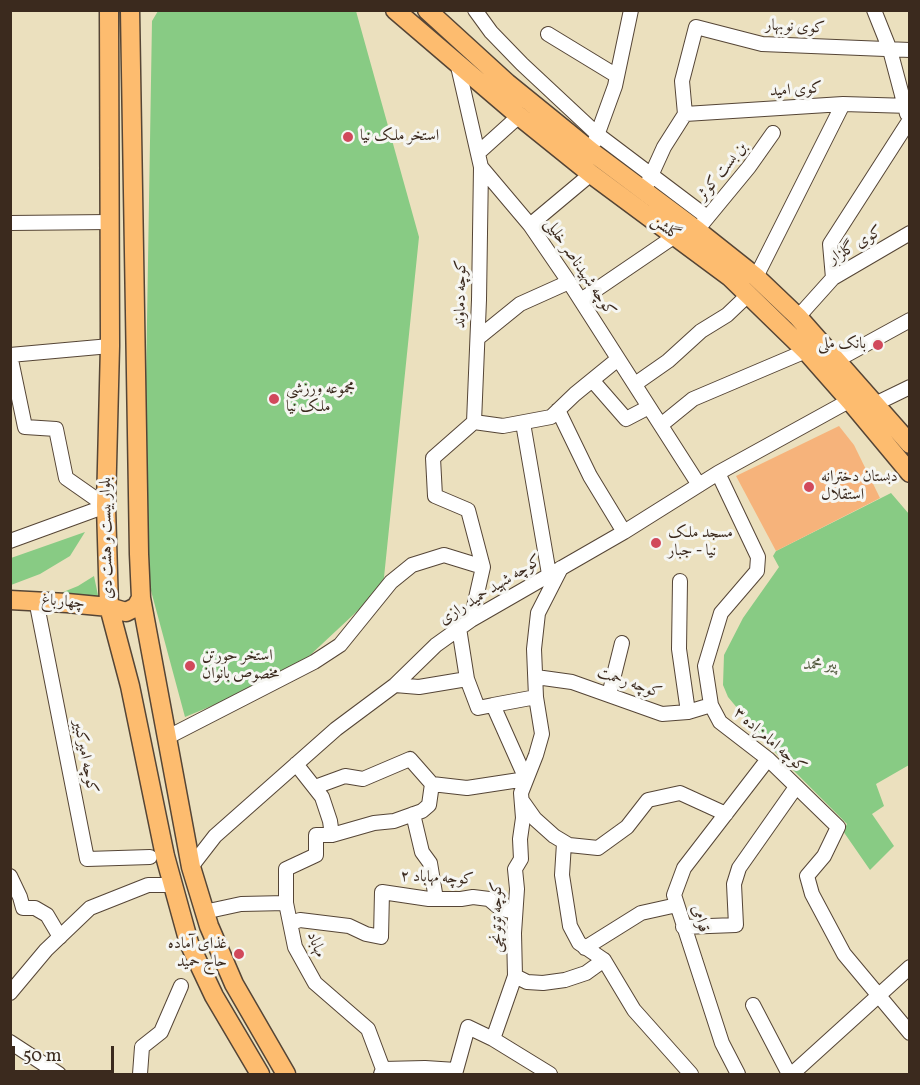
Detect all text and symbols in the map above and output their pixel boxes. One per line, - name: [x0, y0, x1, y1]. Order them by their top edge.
- street label: کوی نوبهار: [765, 17, 825, 39]
- street label: کوی امید: [769, 80, 823, 102]
- place label: استخر ملک نیا: [360, 127, 439, 147]
- marker: استخر ملک نیا: [341, 130, 355, 144]
- street label: بن بست کوثر: [694, 139, 752, 205]
- street label: گلشن: [647, 212, 683, 246]
- street label: کوچه شهیدناصر خلیلی: [539, 215, 619, 321]
- street label: کوی گلزار: [826, 223, 886, 269]
- street label: کوچه دماوند: [452, 259, 472, 329]
- place label: بانک ملی: [818, 335, 866, 355]
- marker: بانک ملی: [871, 338, 885, 352]
- place label: مجموعه ورزشی ملک نیا: [286, 380, 355, 418]
- marker: مجموعه ورزشی ملک نیا: [267, 392, 281, 406]
- place label: دبستان دخترانه استقلال: [821, 468, 898, 506]
- street label: بلوار بیست و هشت دی: [97, 477, 119, 599]
- marker: دبستان دخترانه استقلال: [802, 480, 816, 494]
- place label: مسجد ملک نیا - جبار: [668, 524, 733, 562]
- marker: مسجد ملک نیا - جبار: [649, 536, 663, 550]
- street label: کوچه شهید حمید رازی: [436, 552, 546, 630]
- street label: چهارباغ: [41, 592, 85, 614]
- place label: استخر حورتن مخصوص بانوان: [202, 647, 279, 685]
- park label: پیر محمد: [803, 656, 837, 676]
- marker: استخر حورتن مخصوص بانوان: [183, 659, 197, 673]
- street label: کوچه رحمت: [594, 664, 664, 704]
- street label: کوچه امامزاده ۳: [729, 704, 809, 778]
- street label: کوچه امیرکبیر: [67, 719, 101, 795]
- street label: کوچه مهاباد ۲: [400, 867, 474, 891]
- street label: کوچه توتونچی: [488, 881, 508, 953]
- street label: قوامی: [686, 903, 712, 935]
- street label: مهاباد: [301, 929, 329, 961]
- place label: غذای آماده حاج حمید: [168, 935, 227, 973]
- marker: غذای آماده حاج حمید: [232, 947, 246, 961]
- scale bar: [15, 1034, 117, 1072]
- text: 50 m: [23, 1044, 62, 1069]

